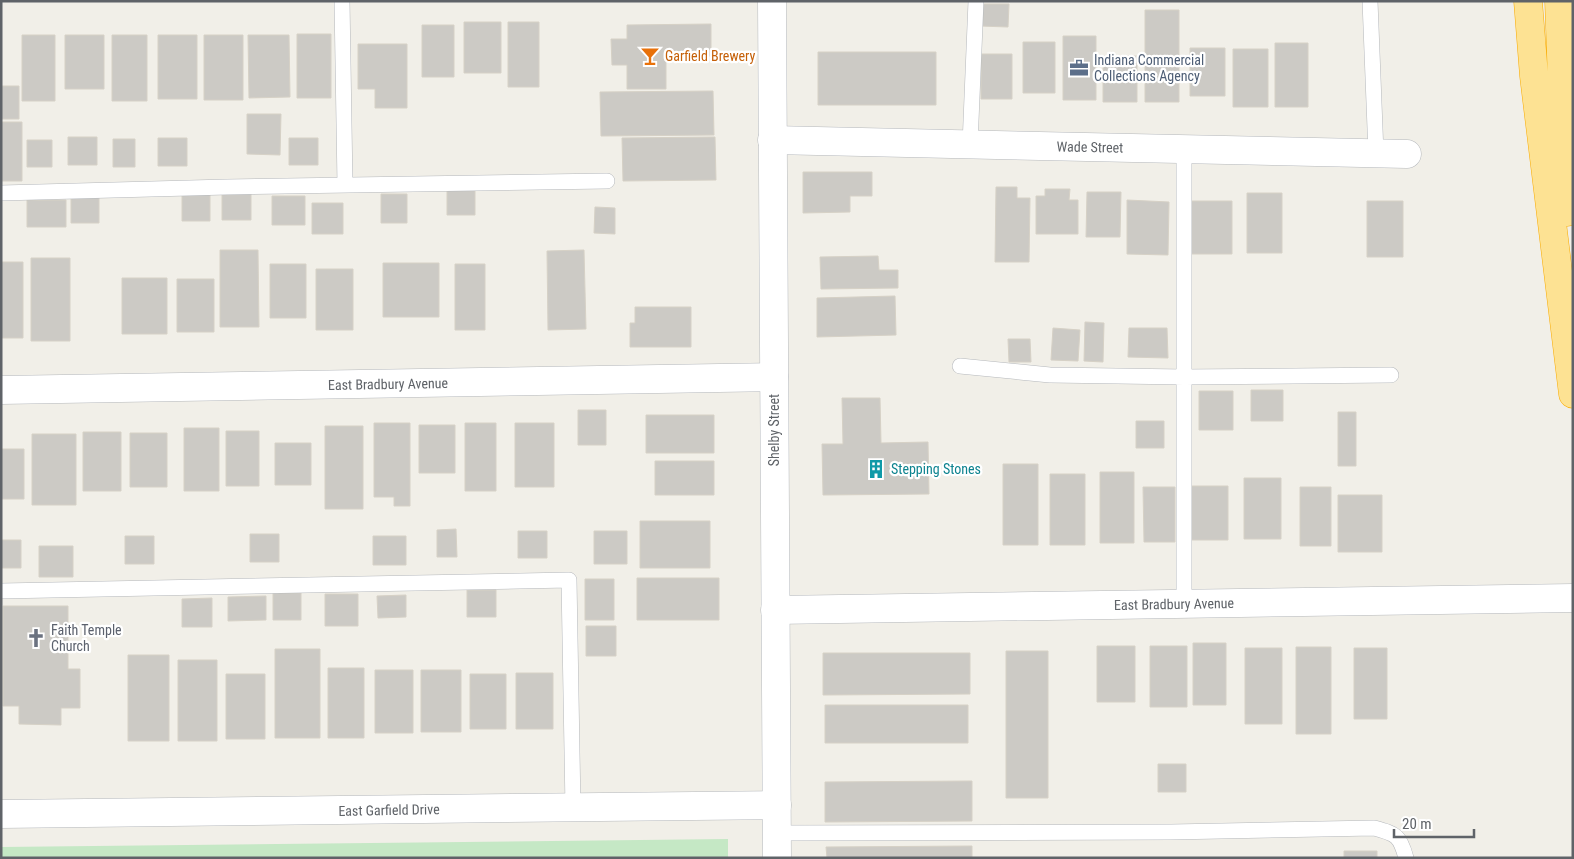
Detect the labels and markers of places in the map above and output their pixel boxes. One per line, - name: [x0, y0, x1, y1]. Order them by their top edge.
- bar icon: Garfield Brewery: [639, 45, 661, 67]
- place label: Garfield Brewery: [665, 48, 755, 64]
- place label: Indiana Commercial Collections Agency: [1094, 52, 1204, 84]
- office icon: Indiana Commercial Collections Agency: [1068, 57, 1090, 79]
- building icon: Stepping Stones: [865, 458, 887, 480]
- place label: Stepping Stones: [891, 461, 981, 477]
- place label: Faith Temple Church: [51, 622, 122, 654]
- church icon: Faith Temple Church: [25, 627, 47, 649]

